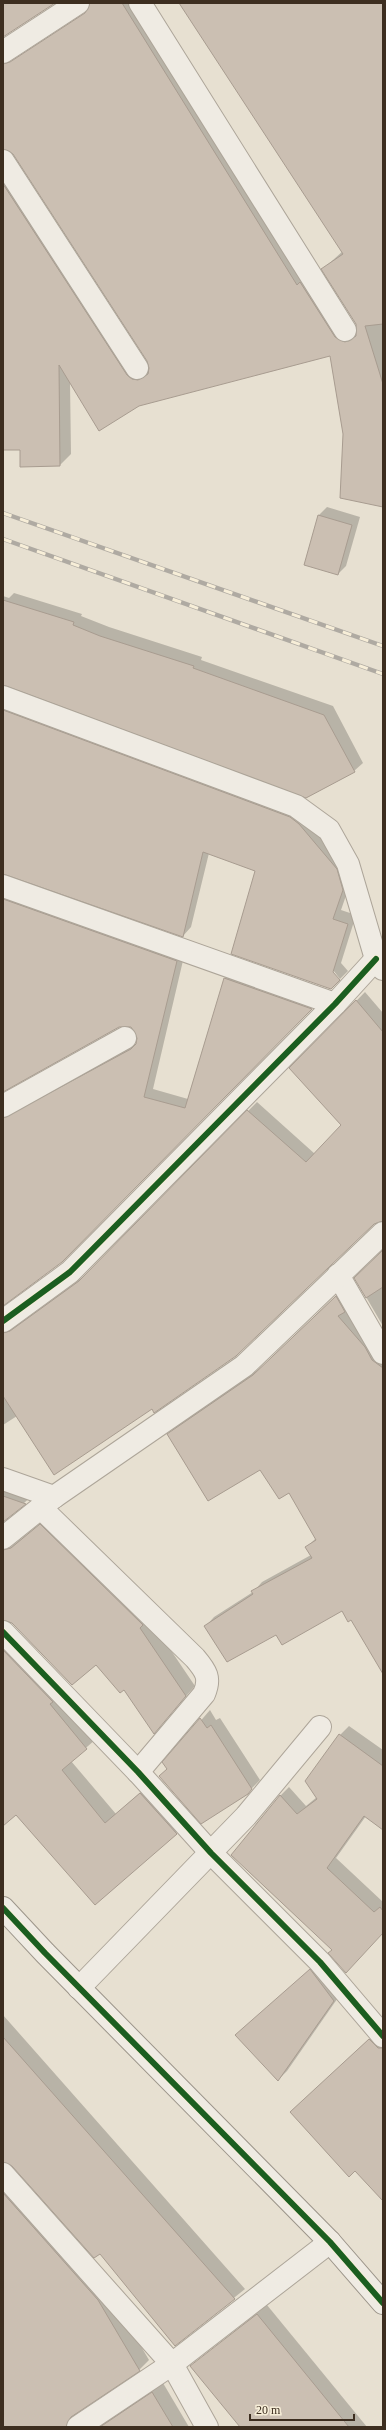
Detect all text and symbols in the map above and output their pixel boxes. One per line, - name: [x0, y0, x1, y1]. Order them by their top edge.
- scale bar: [250, 2396, 354, 2422]
- text: 20 m: [256, 2403, 281, 2417]

